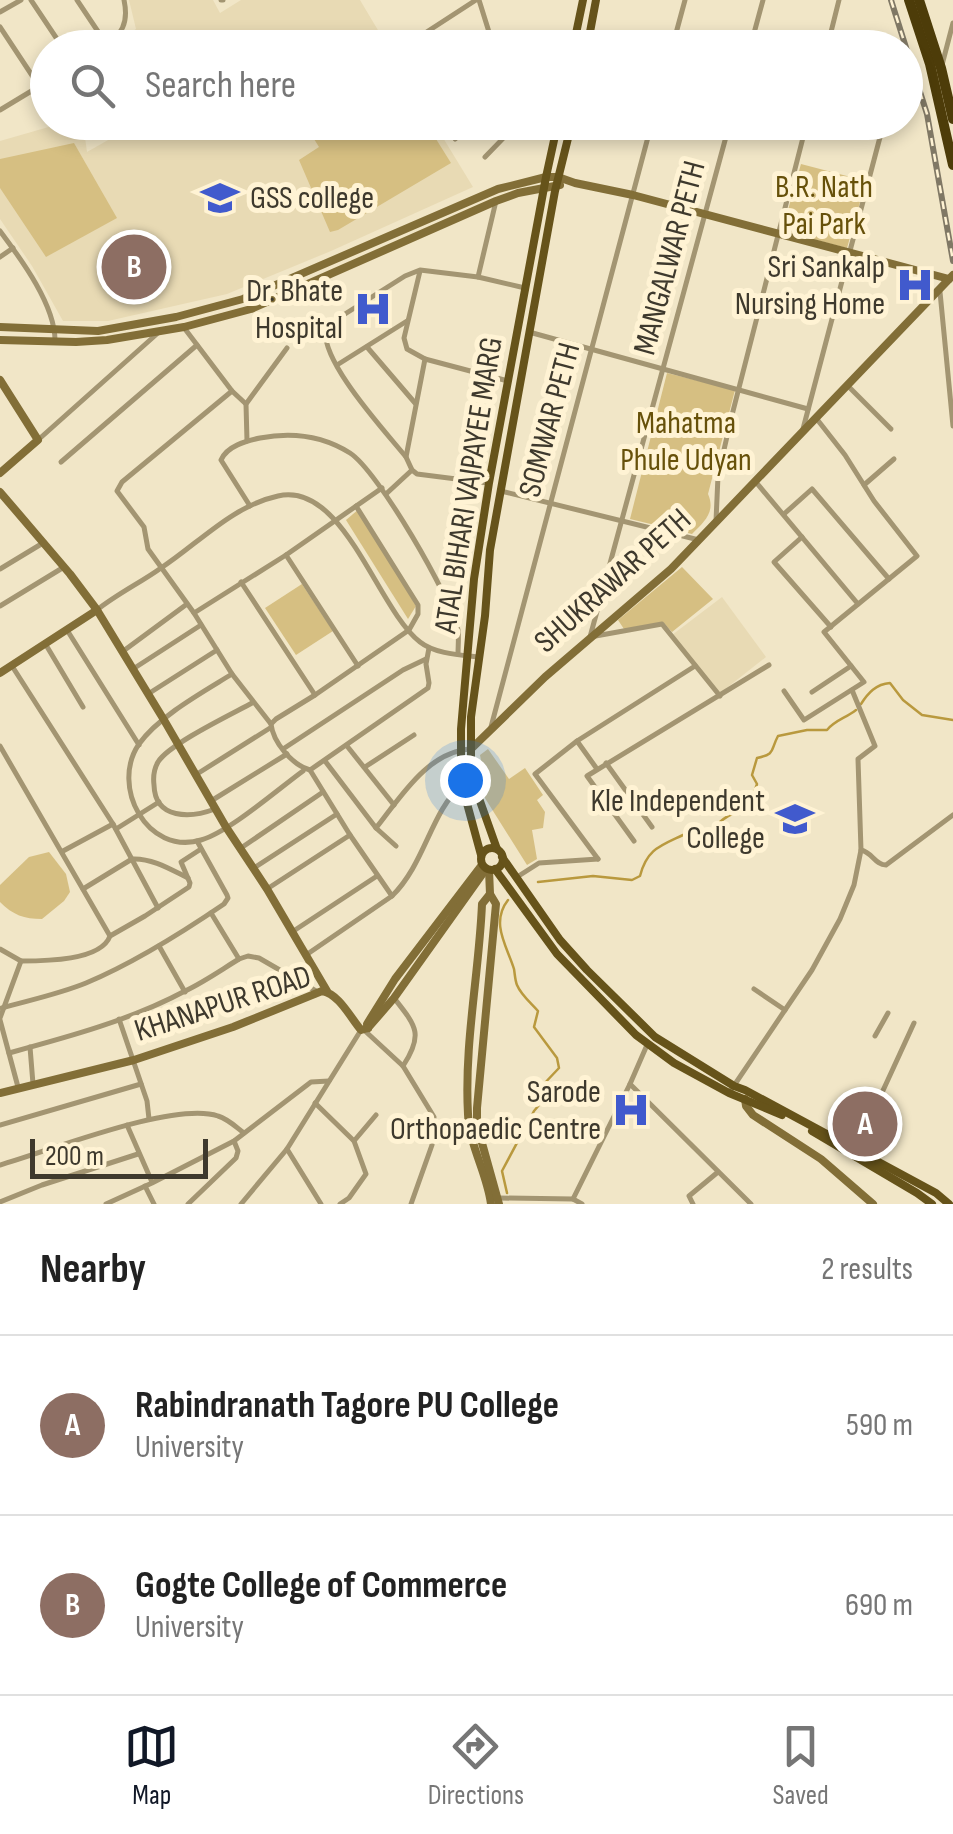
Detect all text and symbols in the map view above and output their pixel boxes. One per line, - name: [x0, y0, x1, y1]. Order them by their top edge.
- search box: [30, 30, 923, 140]
- icon: search: [65, 58, 120, 113]
- text: Search here: [145, 63, 296, 108]
- street label: MANGALWAR PETH: [625, 157, 715, 359]
- park label: B.R. Nath Pai Park: [775, 168, 873, 244]
- school or university icon: GSS college: [199, 177, 241, 219]
- place label: GSS college: [250, 179, 374, 218]
- pin: B: [102, 230, 166, 304]
- place label: Sri Sankalp Nursing Home: [735, 248, 885, 324]
- hospital icon: Sri Sankalp Nursing Home: [894, 264, 936, 306]
- place label: Dr. Bhate Hospital: [246, 272, 343, 348]
- hospital icon: Dr. Bhate Hospital: [352, 288, 394, 330]
- street label: ATAL BIHARI VAJPAYEE MARG: [426, 334, 512, 637]
- street label: SOMWAR PETH: [511, 339, 589, 501]
- park label: Mahatma Phule Udyan: [620, 404, 752, 480]
- street label: SHUKRAWAR PETH: [527, 501, 699, 661]
- your location: [440, 755, 491, 806]
- place label: Kle Independent College: [590, 782, 765, 858]
- school or university icon: Kle Independent College: [774, 798, 816, 840]
- street label: KHANAPUR ROAD: [130, 957, 316, 1051]
- place label: Sarode Orthopaedic Centre: [390, 1073, 601, 1149]
- pin: A: [832, 1086, 898, 1162]
- hospital icon: Sarode Orthopaedic Centre: [610, 1089, 652, 1131]
- scale bar: [30, 1134, 208, 1178]
- text: 200 m: [45, 1140, 104, 1173]
- text: Nearby: [40, 1244, 146, 1295]
- text: 2 results: [821, 1250, 913, 1289]
- text: Rabindranath Tagore PU College: [135, 1383, 559, 1428]
- text: A: [65, 1406, 80, 1445]
- text: 590 m: [846, 1406, 913, 1445]
- text: University: [135, 1428, 244, 1467]
- text: Gogte College of Commerce: [135, 1563, 507, 1608]
- text: B: [65, 1586, 80, 1625]
- text: 690 m: [845, 1586, 913, 1625]
- text: University: [135, 1608, 244, 1647]
- tab: Map: [124, 1719, 179, 1812]
- tab: Directions: [428, 1719, 524, 1812]
- tab: Saved: [773, 1719, 829, 1812]

